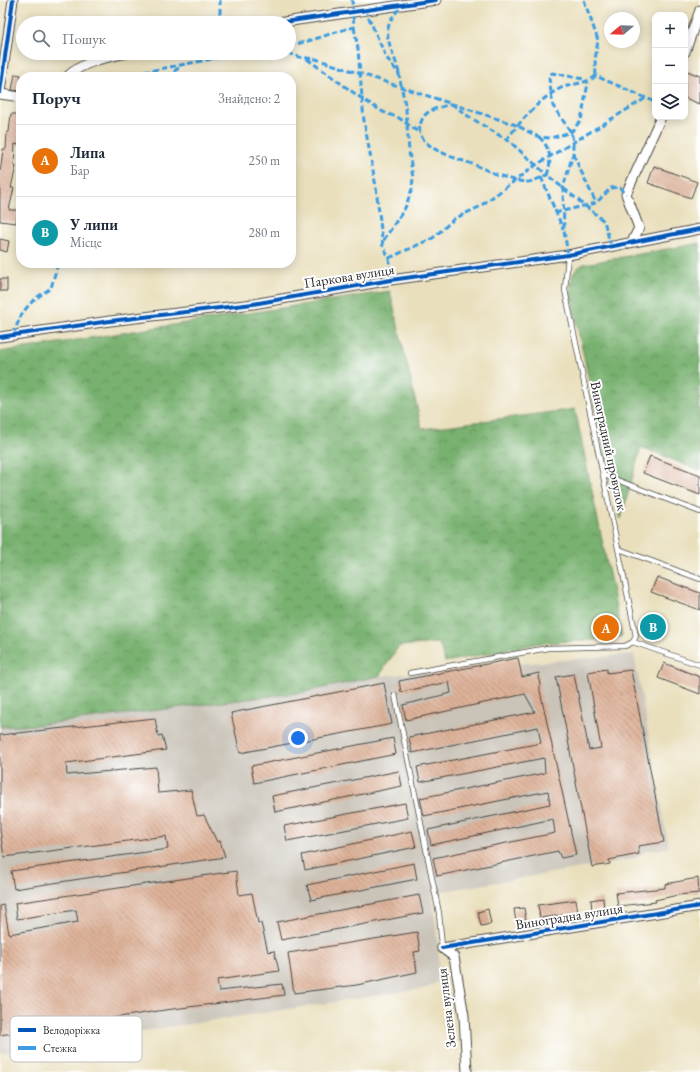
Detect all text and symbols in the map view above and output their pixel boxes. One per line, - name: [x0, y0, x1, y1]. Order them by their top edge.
- north arrow: [604, 12, 640, 48]
- map controls: [652, 12, 688, 120]
- button: +: [652, 12, 688, 48]
- search box: [16, 16, 296, 60]
- icon: search: [30, 27, 52, 49]
- text: Пошук: [62, 29, 106, 48]
- button: −: [652, 48, 688, 84]
- button: layers: [652, 84, 688, 120]
- text: Поруч: [32, 87, 81, 109]
- text: Знайдено: 2: [218, 90, 280, 107]
- text: Липа: [70, 143, 105, 162]
- text: A: [40, 152, 50, 169]
- text: 250 m: [249, 152, 280, 169]
- text: Бар: [70, 162, 90, 179]
- text: У липи: [70, 215, 118, 234]
- text: B: [41, 224, 49, 241]
- text: 280 m: [249, 224, 280, 241]
- text: Місце: [70, 234, 102, 251]
- street label: Паркова вулиця: [303, 260, 395, 292]
- street label: Виноградний провулок: [587, 380, 632, 513]
- pin: B: [640, 612, 666, 642]
- pin: A: [593, 613, 619, 643]
- your location: [288, 728, 308, 748]
- street label: Виноградна вулиця: [514, 899, 624, 933]
- street label: Зелена вулиця: [432, 967, 460, 1049]
- legend: [10, 1016, 142, 1062]
- text: Велодоріжка: [43, 1023, 101, 1037]
- text: Стежка: [43, 1041, 77, 1055]

